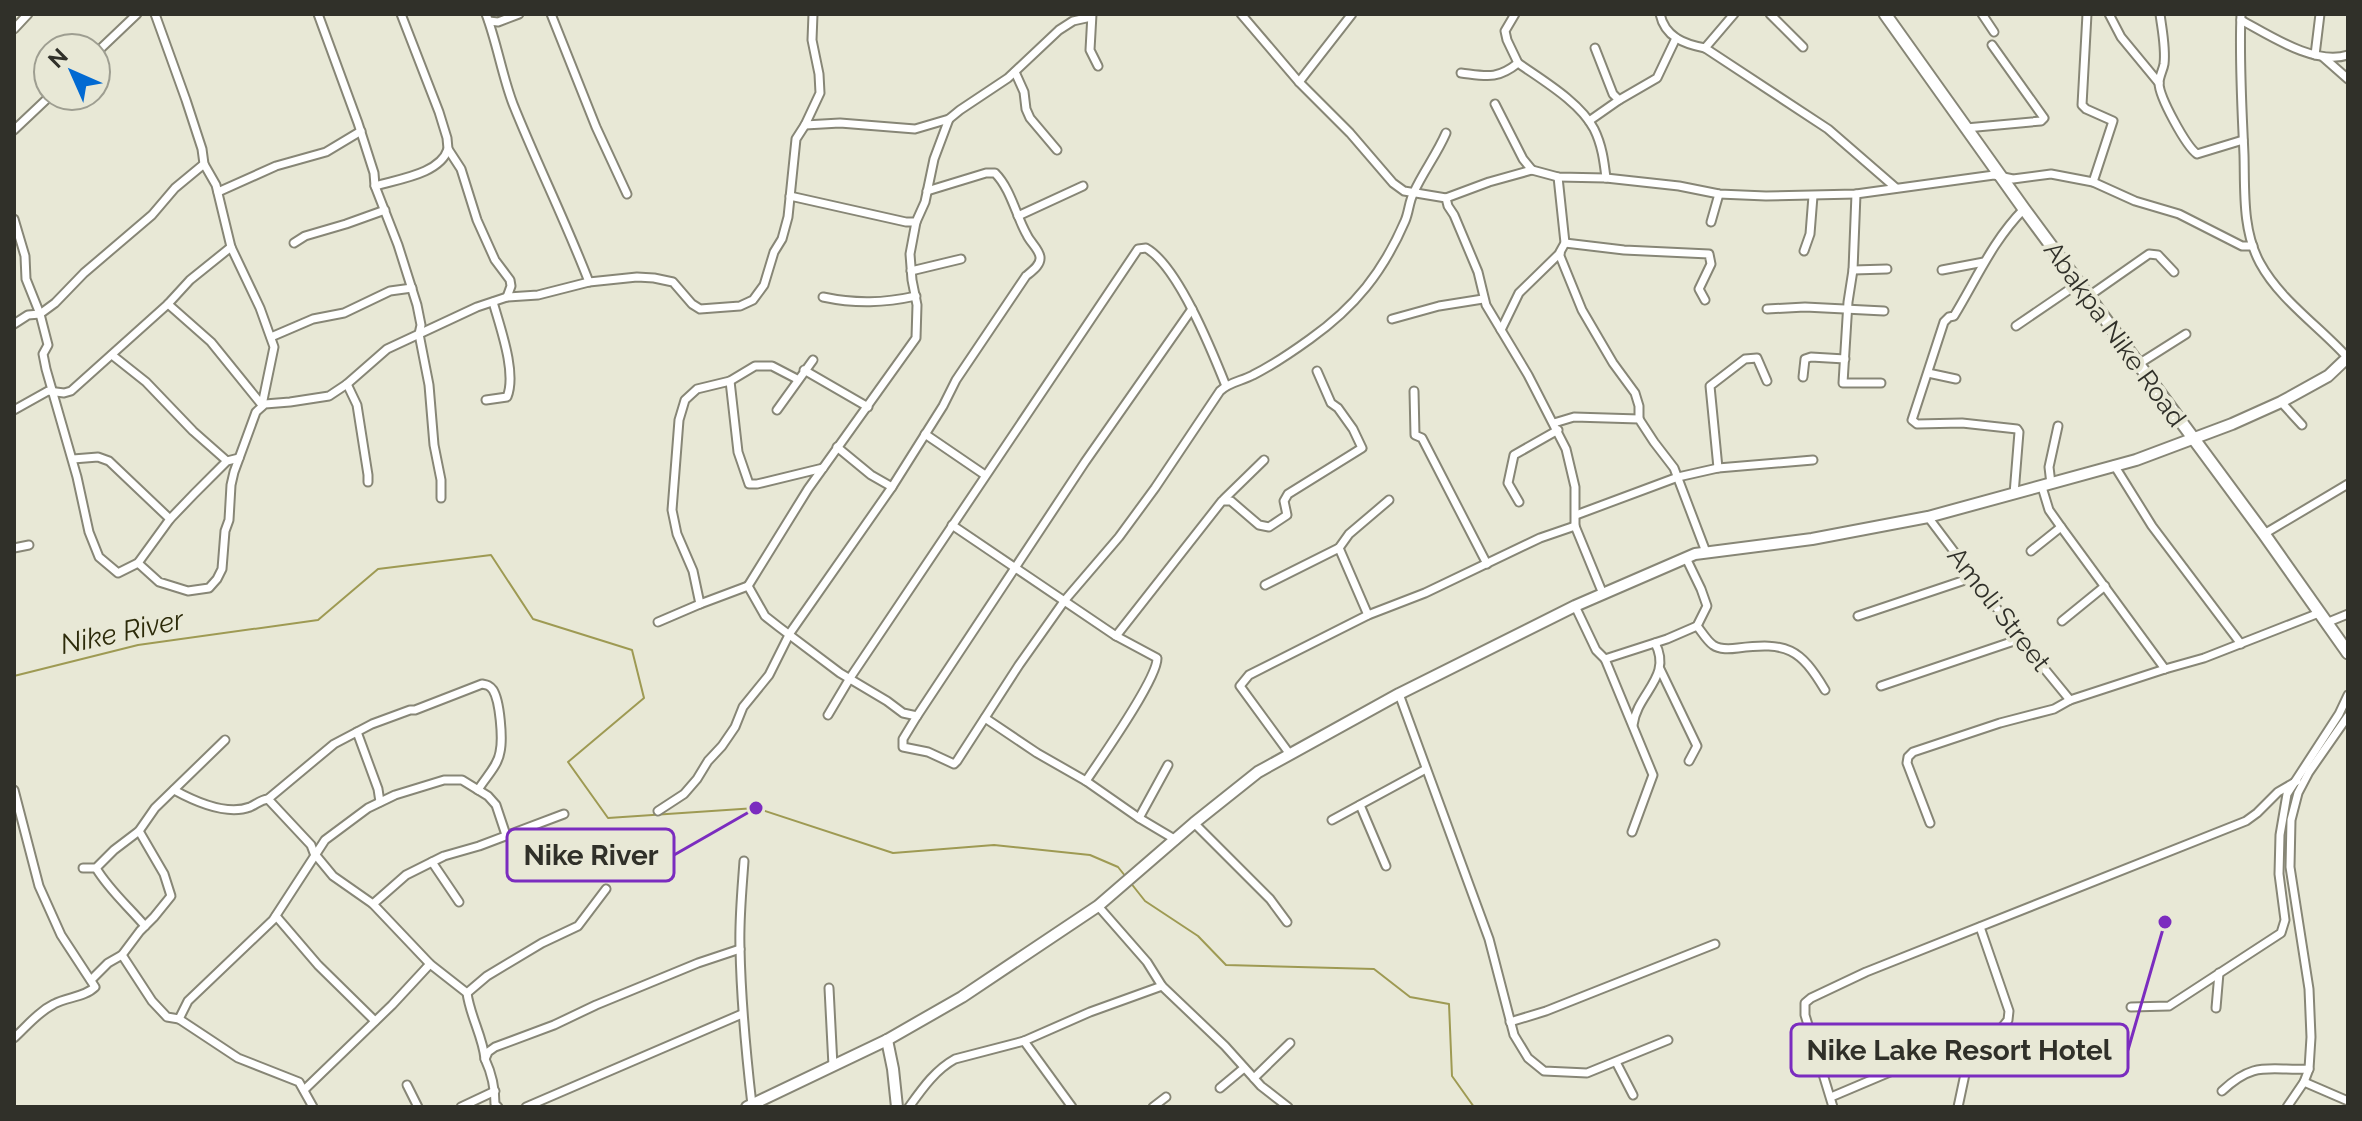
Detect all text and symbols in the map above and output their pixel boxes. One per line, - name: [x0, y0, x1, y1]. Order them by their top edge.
- north arrow: [32, 32, 112, 112]
- text: N: [43, 43, 73, 73]
- street label: Abakpa Nike Road: [2038, 236, 2192, 432]
- street label: Amoli Street: [1941, 541, 2057, 677]
- water label: Nike River: [57, 603, 188, 661]
- callout: Nike River: [507, 829, 674, 881]
- text: Nike River: [523, 839, 659, 872]
- callout: Nike Lake Resort Hotel: [1791, 1024, 2128, 1076]
- text: Nike Lake Resort Hotel: [1806, 1034, 2112, 1067]

